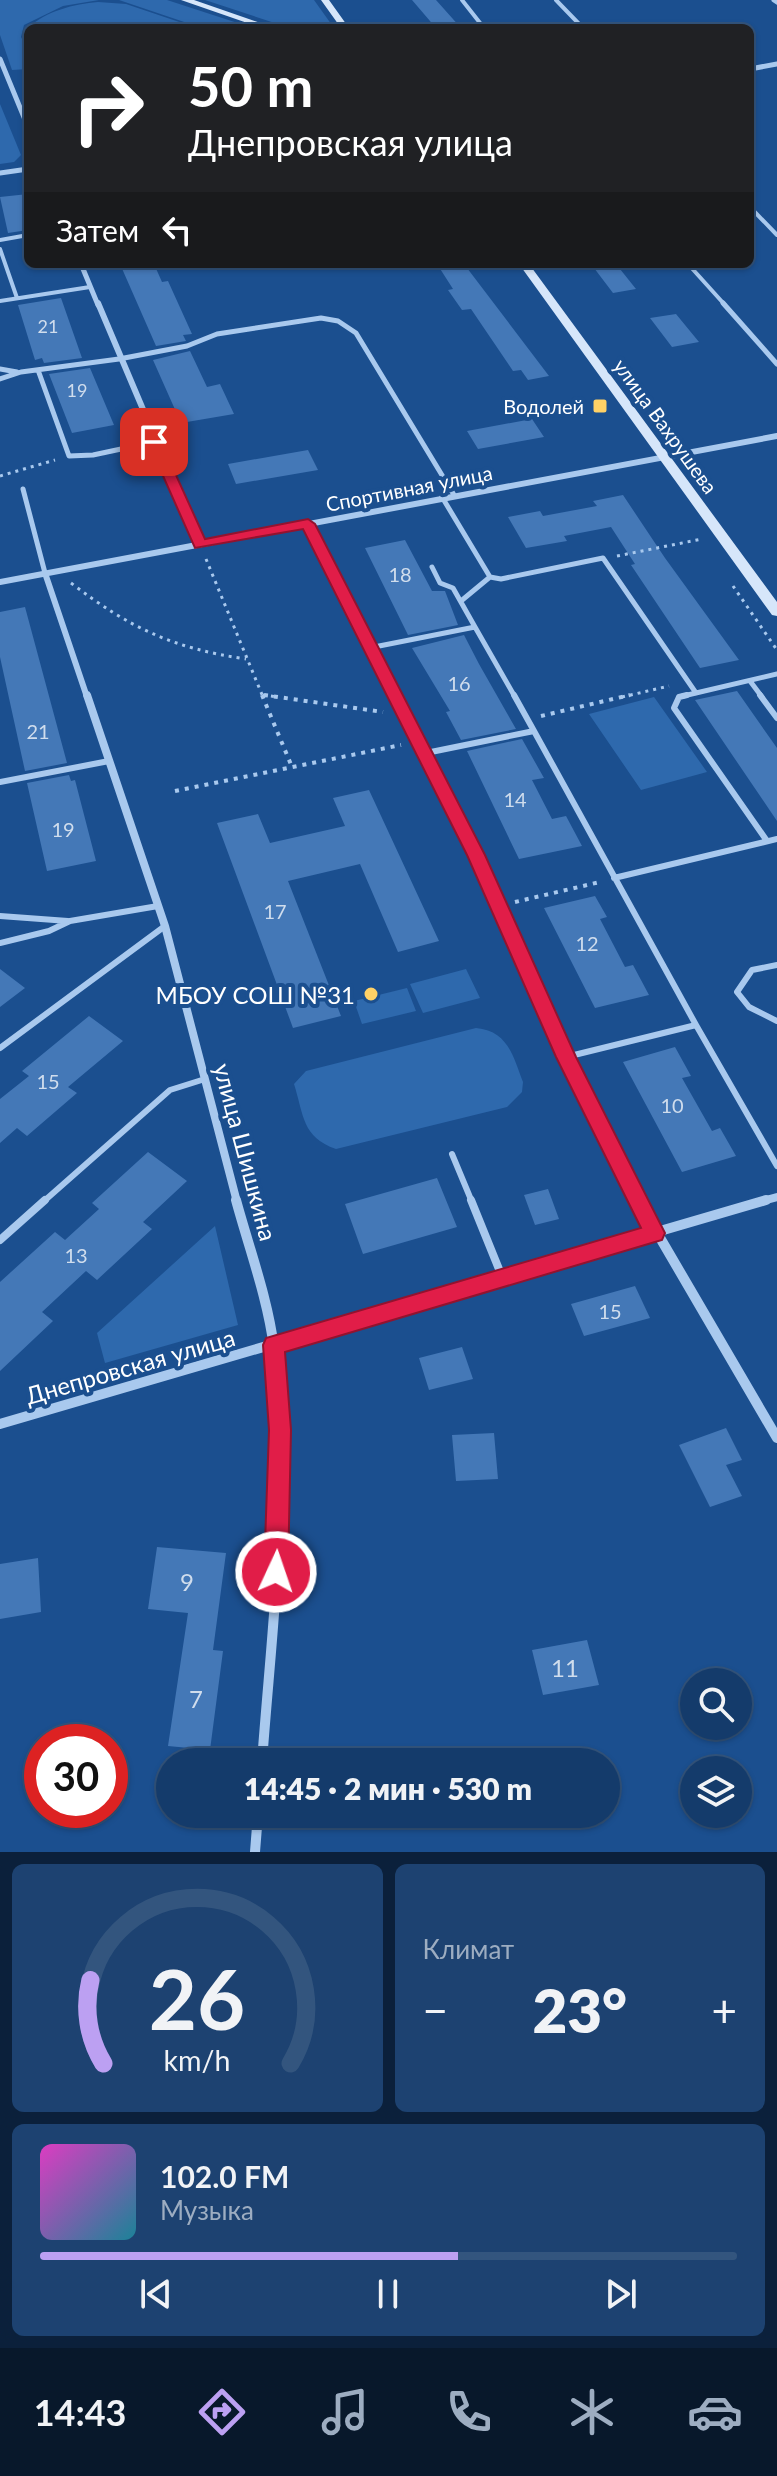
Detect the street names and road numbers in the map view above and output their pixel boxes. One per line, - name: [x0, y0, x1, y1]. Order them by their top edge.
- street label: улица Вахрушева: [609, 354, 723, 498]
- street label: Спортивная улица: [324, 460, 494, 516]
- street label: улица Шишкина: [208, 1060, 284, 1244]
- street label: Днепровская улица: [22, 1322, 238, 1410]

